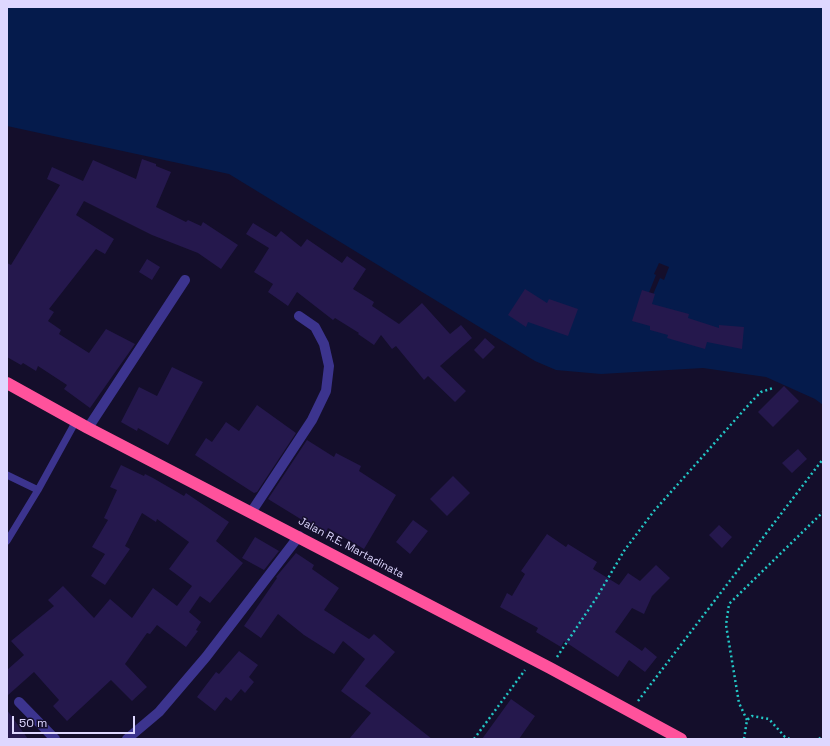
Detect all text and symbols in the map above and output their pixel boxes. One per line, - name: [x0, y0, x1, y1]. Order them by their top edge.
- street label: Jalan R.E. Martadinata: [296, 515, 406, 581]
- scale bar: [14, 708, 137, 734]
- text: 50 m: [19, 715, 47, 731]

